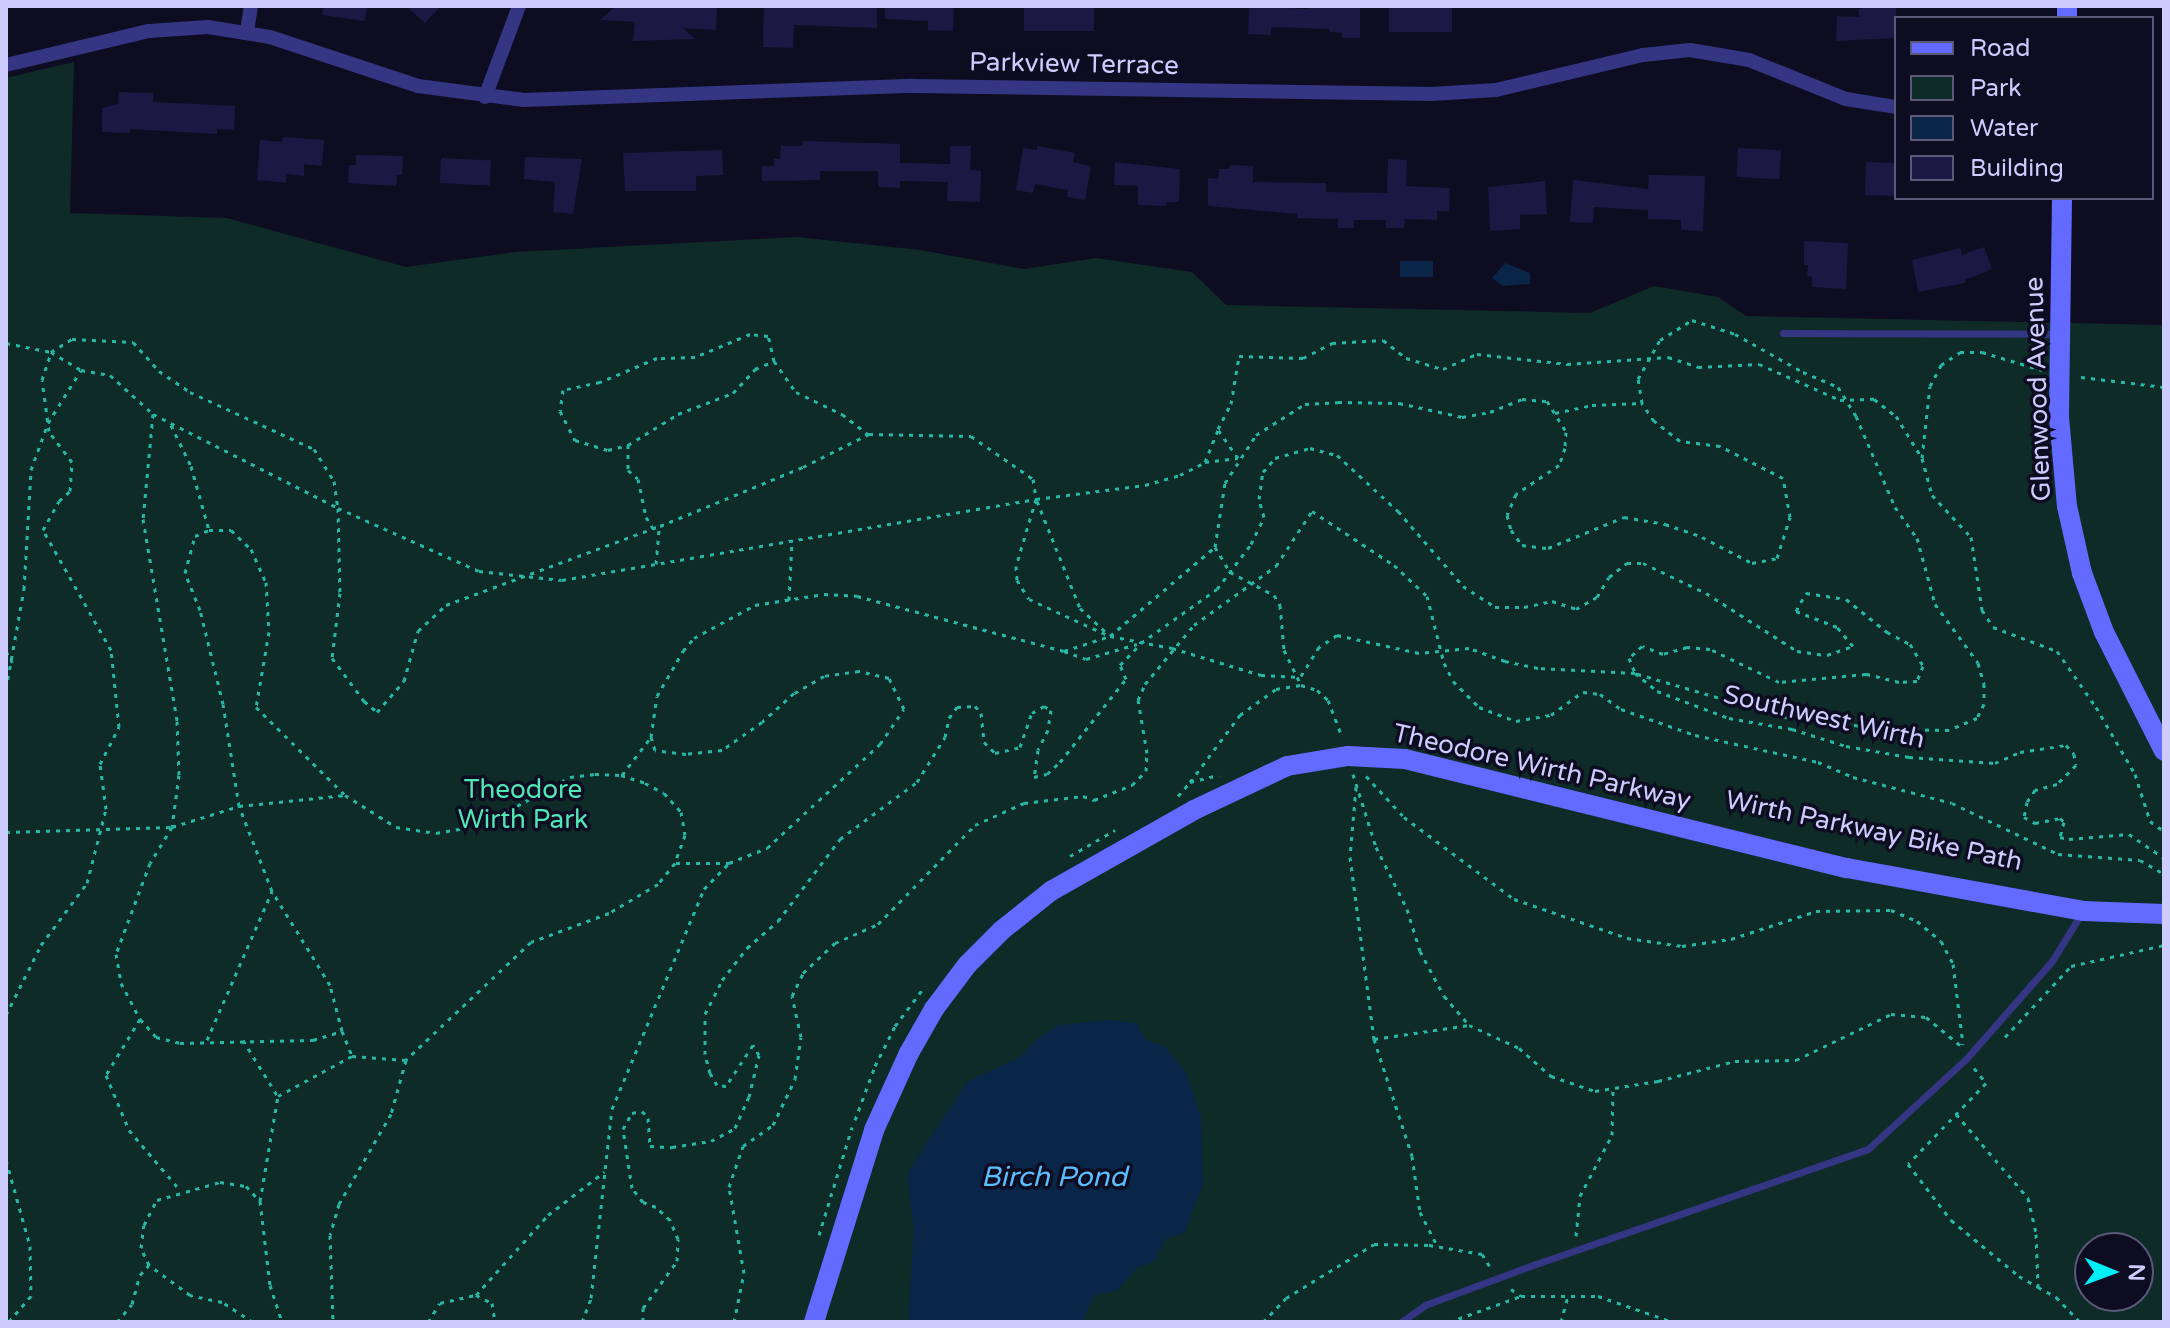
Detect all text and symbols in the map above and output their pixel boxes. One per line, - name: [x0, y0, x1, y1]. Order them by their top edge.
- legend: [1894, 16, 2154, 200]
- text: Road: [1970, 34, 2030, 63]
- street label: Parkview Terrace: [969, 47, 1179, 81]
- text: Park: [1970, 74, 2021, 103]
- text: Water: [1970, 114, 2038, 143]
- text: Building: [1970, 154, 2064, 183]
- street label: Glenwood Avenue: [2018, 276, 2058, 502]
- street label: Southwest Wirth: [1720, 679, 1928, 755]
- street label: Theodore Wirth Parkway: [1390, 718, 1694, 816]
- park label: Theodore Wirth Park: [458, 774, 588, 836]
- street label: Wirth Parkway Bike Path: [1723, 784, 2025, 878]
- water label: Birch Pond: [981, 1160, 1127, 1194]
- north arrow: [2074, 1232, 2154, 1312]
- text: N: [2123, 1263, 2149, 1281]

